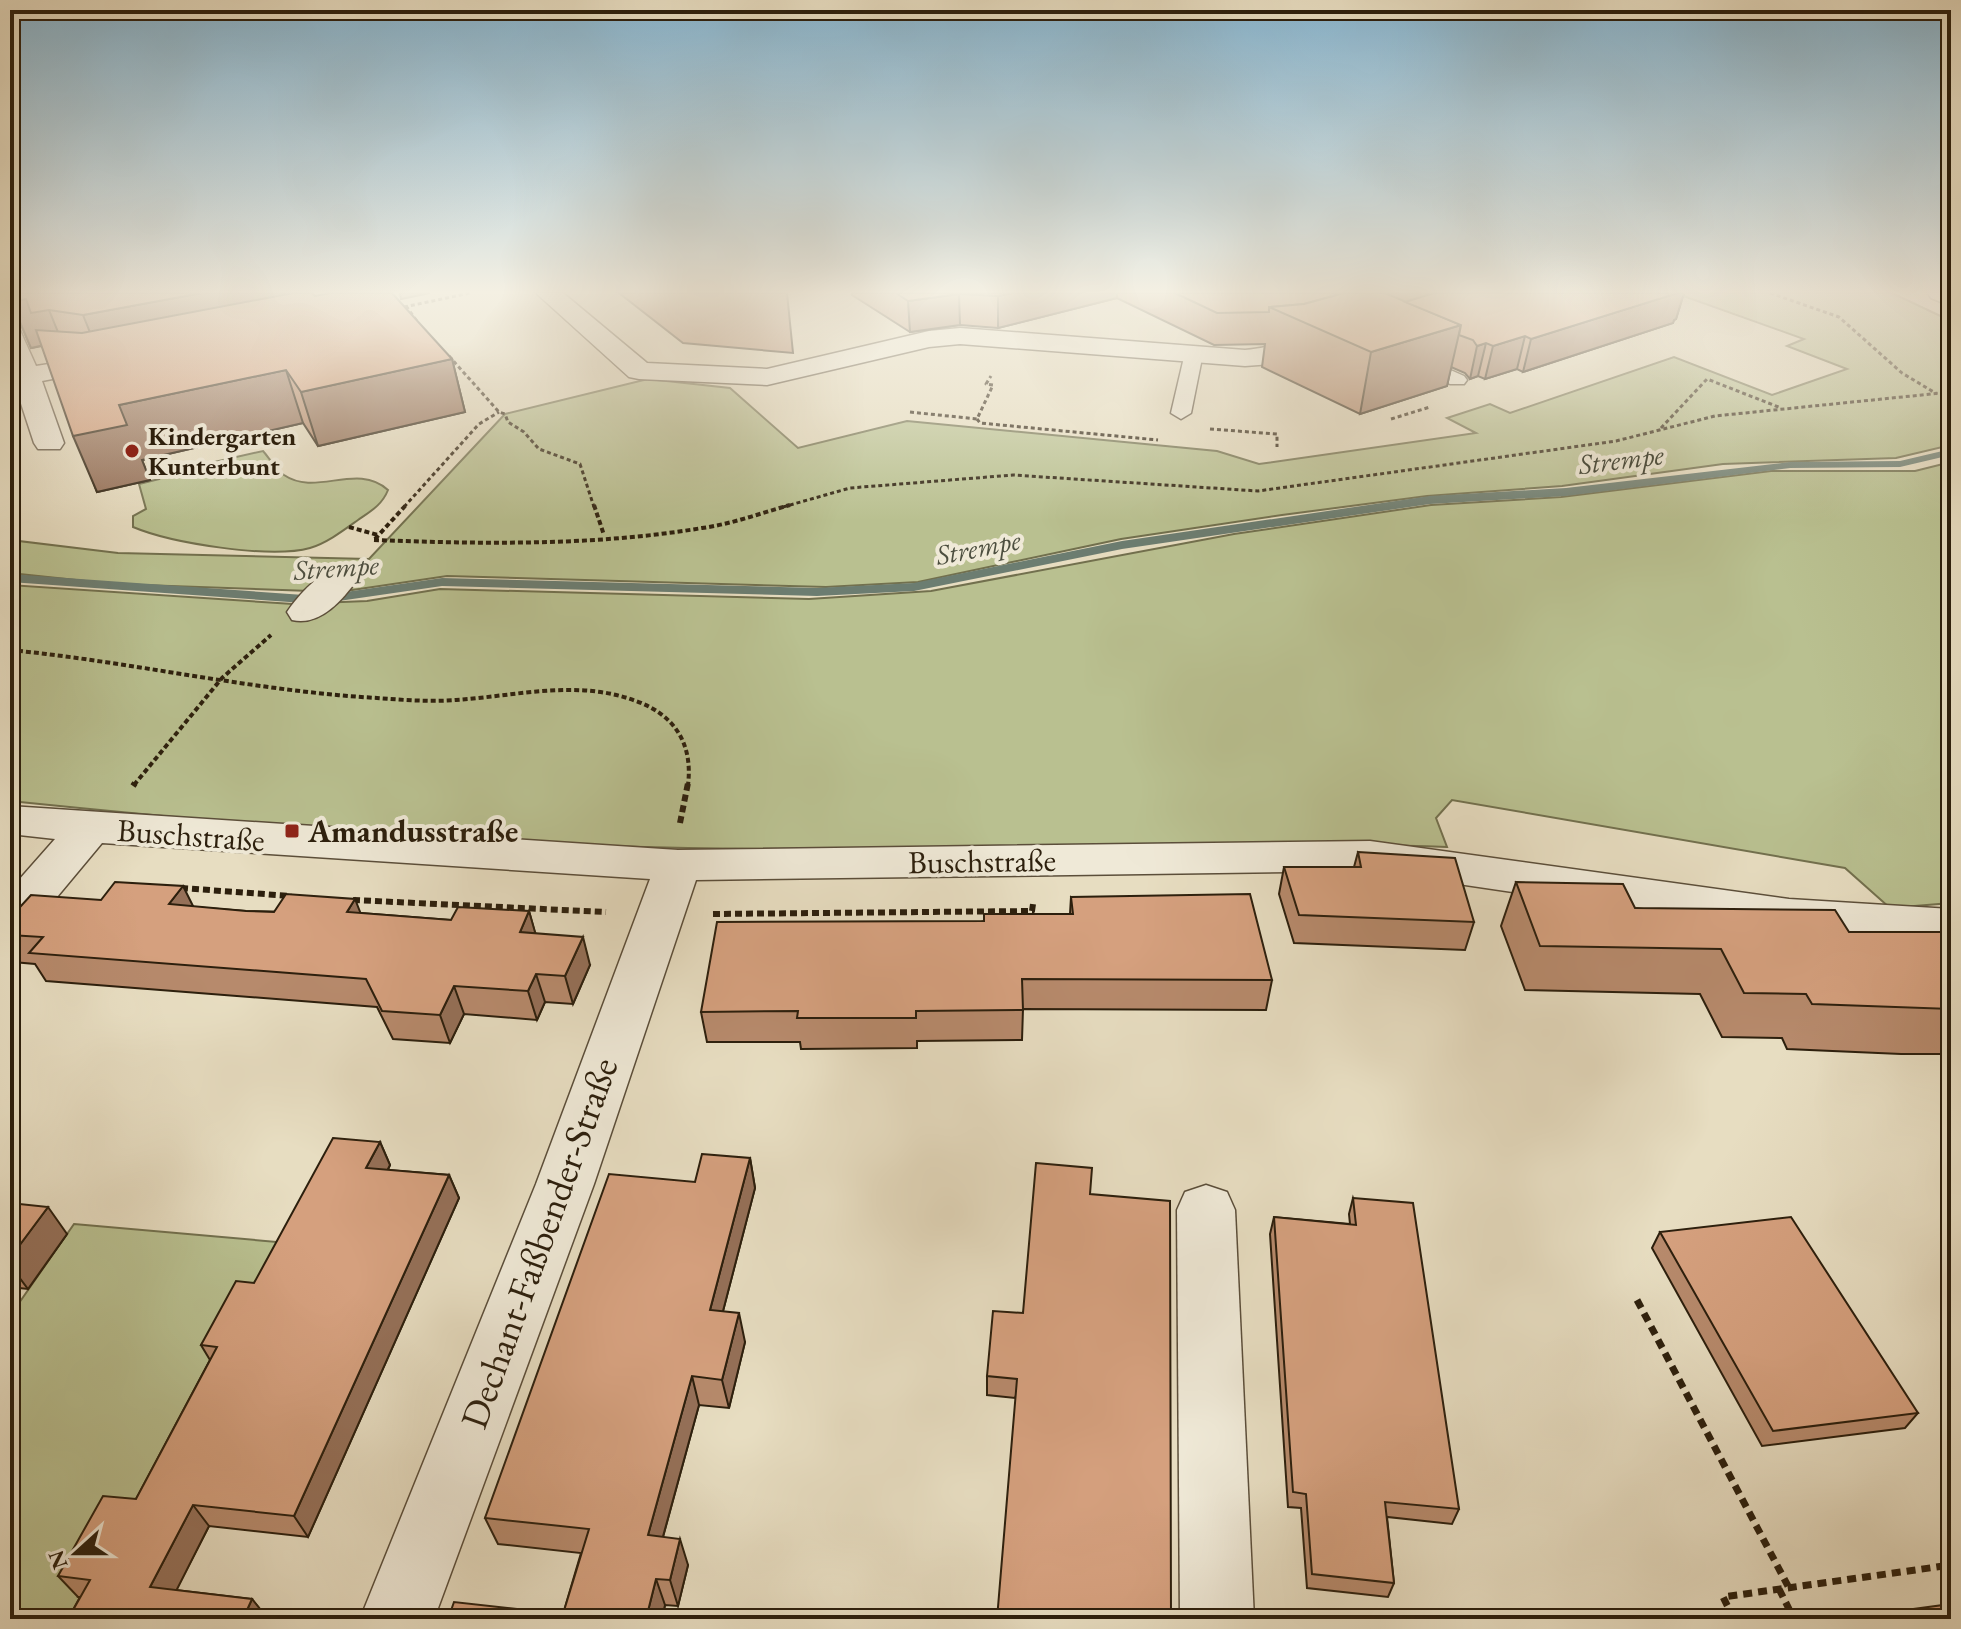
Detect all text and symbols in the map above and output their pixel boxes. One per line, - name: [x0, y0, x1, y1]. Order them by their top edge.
- place label: Kindergarten Kunterbunt: [148, 419, 297, 483]
- water label: Strempe: [1575, 436, 1666, 482]
- marker: Kindergarten Kunterbunt: [123, 442, 141, 460]
- water label: Strempe: [932, 521, 1024, 573]
- water label: Strempe: [291, 546, 380, 588]
- street label: Buschstraße: [116, 809, 266, 861]
- place label: Amandusstraße: [307, 810, 518, 852]
- marker: Amandusstraße: [283, 822, 301, 840]
- street label: Buschstraße: [908, 839, 1056, 883]
- street label: Dechant-Faßbender-Straße: [449, 1051, 628, 1435]
- north arrow: [36, 1513, 116, 1593]
- text: N: [41, 1546, 75, 1573]

